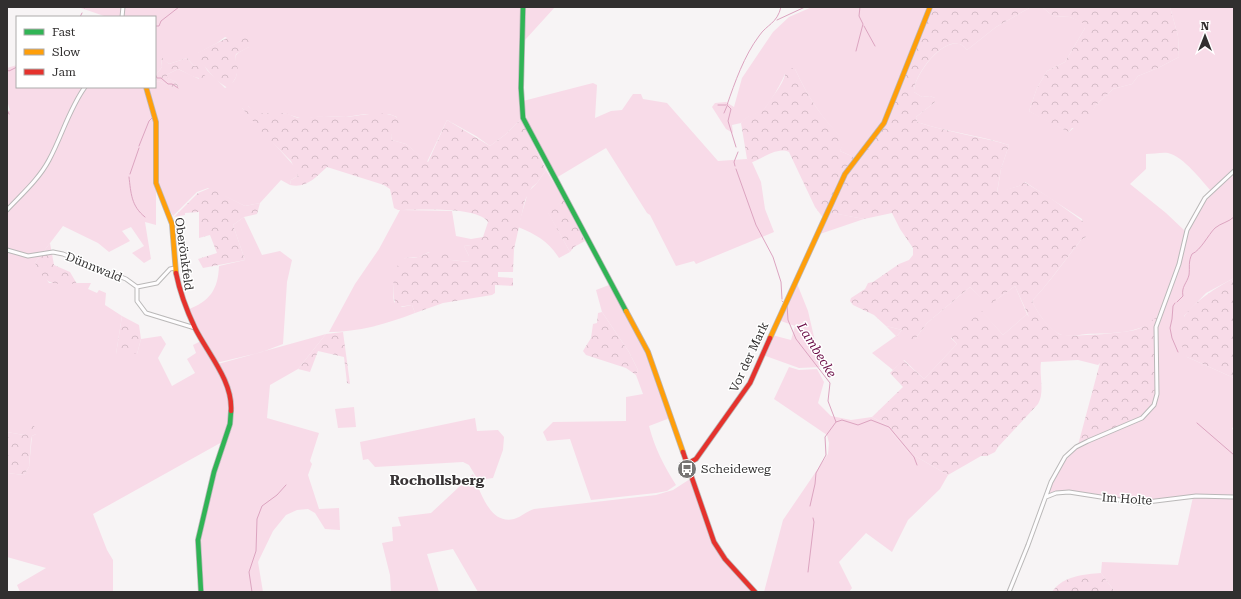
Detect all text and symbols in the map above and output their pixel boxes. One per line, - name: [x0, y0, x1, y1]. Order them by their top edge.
- legend: [16, 16, 156, 88]
- north arrow: [1185, 16, 1225, 56]
- text: N: [1201, 20, 1210, 33]
- text: Fast: [52, 25, 76, 39]
- text: Slow: [52, 45, 80, 59]
- text: Jam: [52, 65, 76, 79]
- street label: Oberönkfeld: [172, 217, 196, 292]
- street label: Dünnwald: [64, 249, 125, 285]
- street label: Vor der Mark: [727, 319, 771, 394]
- water label: Lambecke: [794, 319, 840, 381]
- bus stop icon: Scheideweg: [676, 458, 698, 480]
- place label: Scheideweg: [701, 462, 771, 476]
- district label: Rochollsberg: [390, 472, 485, 488]
- street label: Im Holte: [1101, 490, 1153, 508]

